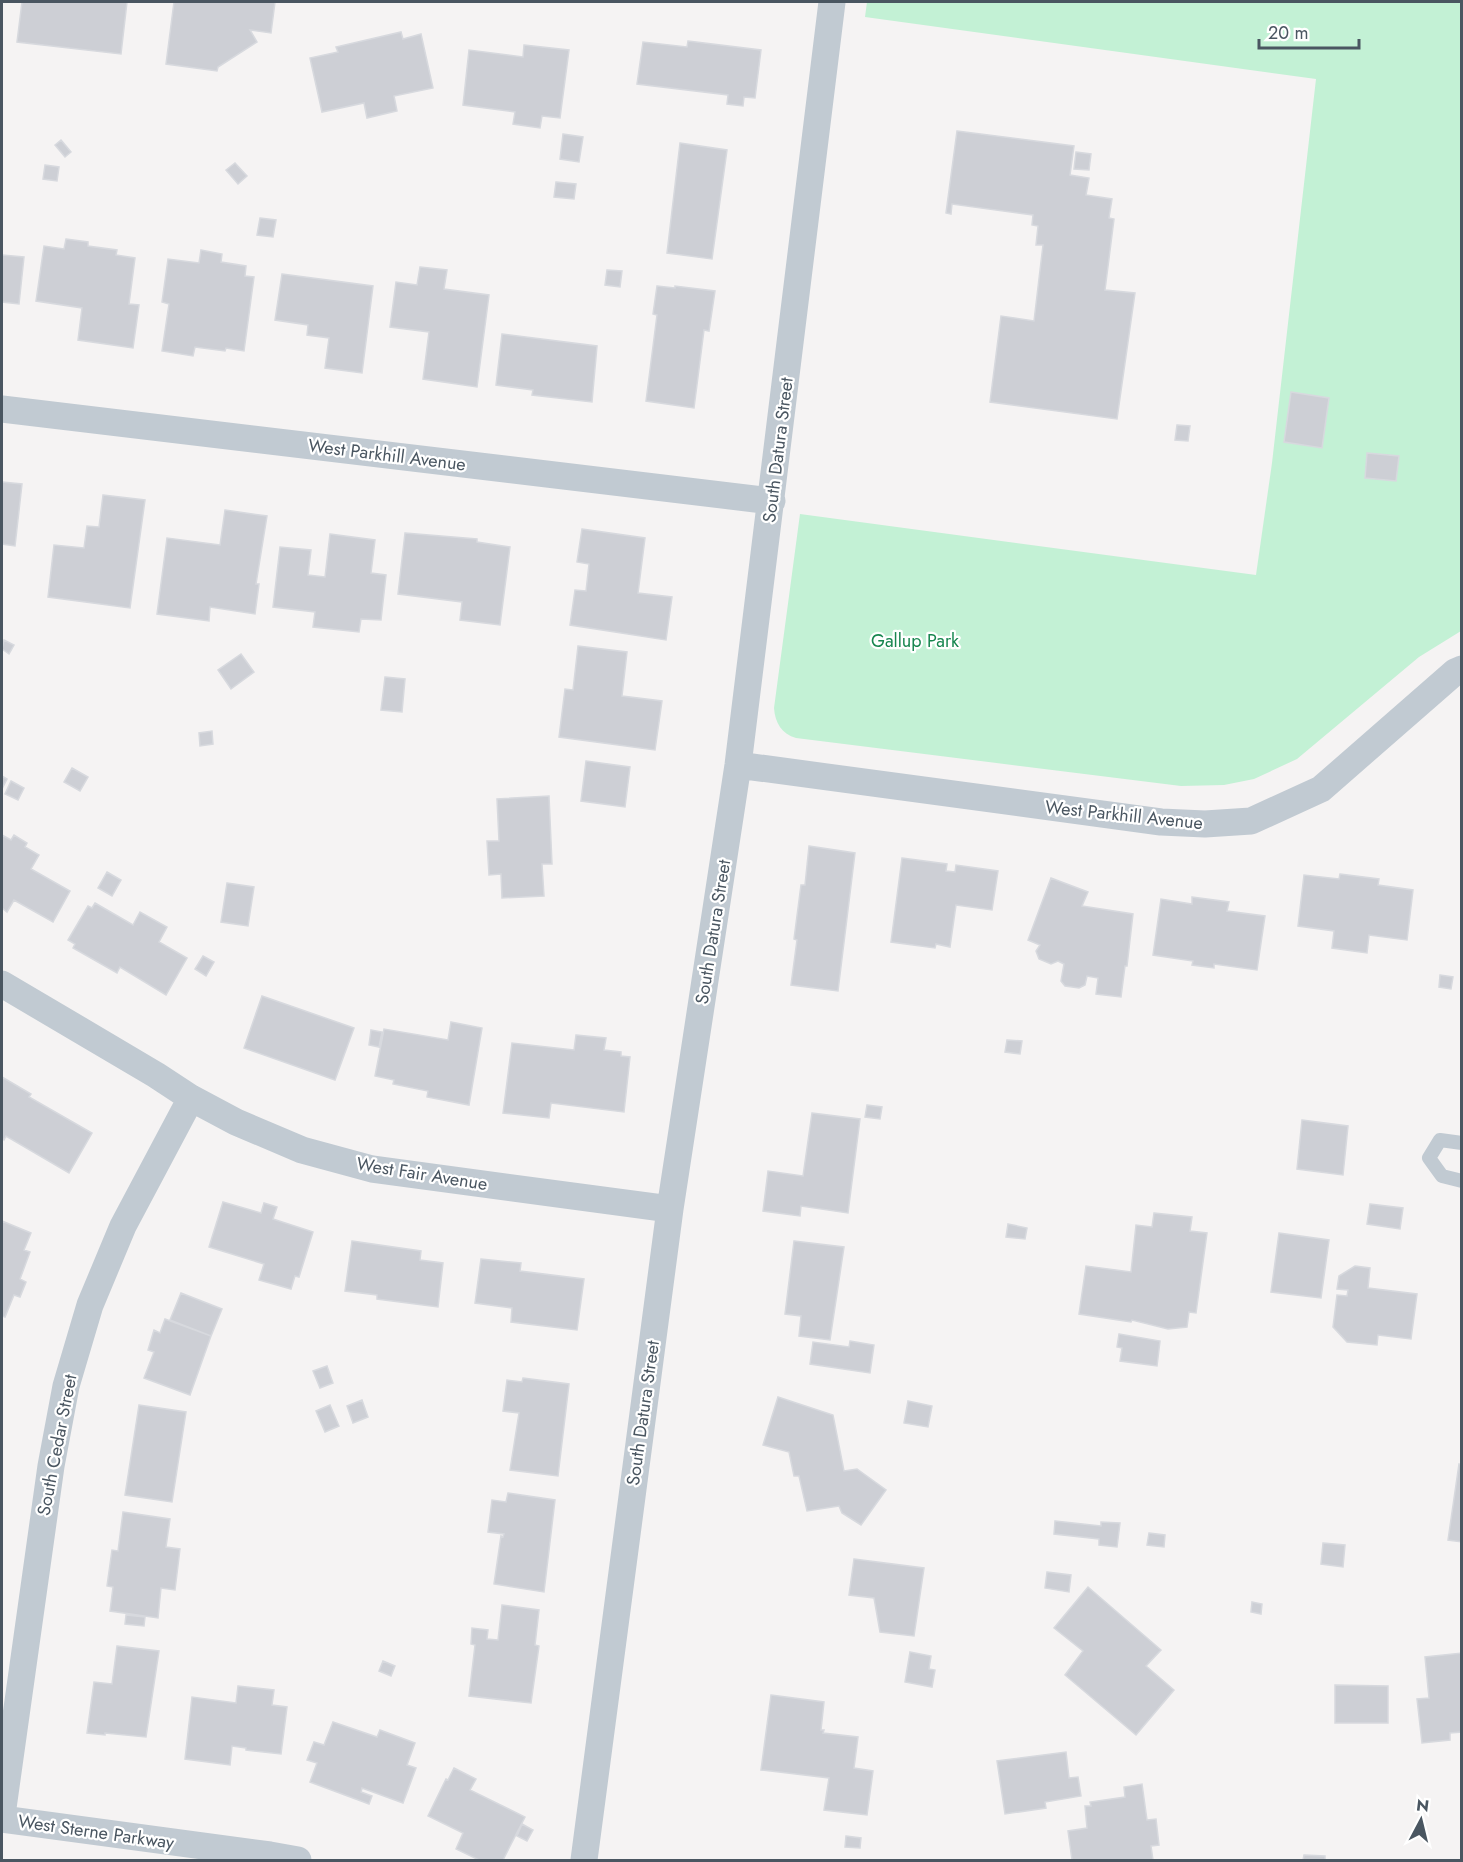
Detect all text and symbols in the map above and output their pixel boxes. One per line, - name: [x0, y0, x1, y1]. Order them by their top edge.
- scale bar: [1259, 12, 1360, 50]
- text: 20 m: [1268, 20, 1308, 46]
- street label: South Datura Street: [756, 375, 800, 524]
- street label: West Parkhill Avenue: [307, 432, 467, 478]
- park label: Gallup Park: [871, 628, 959, 654]
- street label: West Parkhill Avenue: [1044, 794, 1204, 836]
- street label: South Datura Street: [689, 857, 737, 1006]
- street label: West Fair Avenue: [355, 1151, 489, 1197]
- street label: South Datura Street: [620, 1338, 666, 1487]
- street label: South Cedar Street: [31, 1371, 84, 1518]
- north arrow: [1391, 1790, 1451, 1850]
- text: N: [1415, 1793, 1430, 1818]
- street label: West Sterne Parkway: [16, 1808, 176, 1856]

